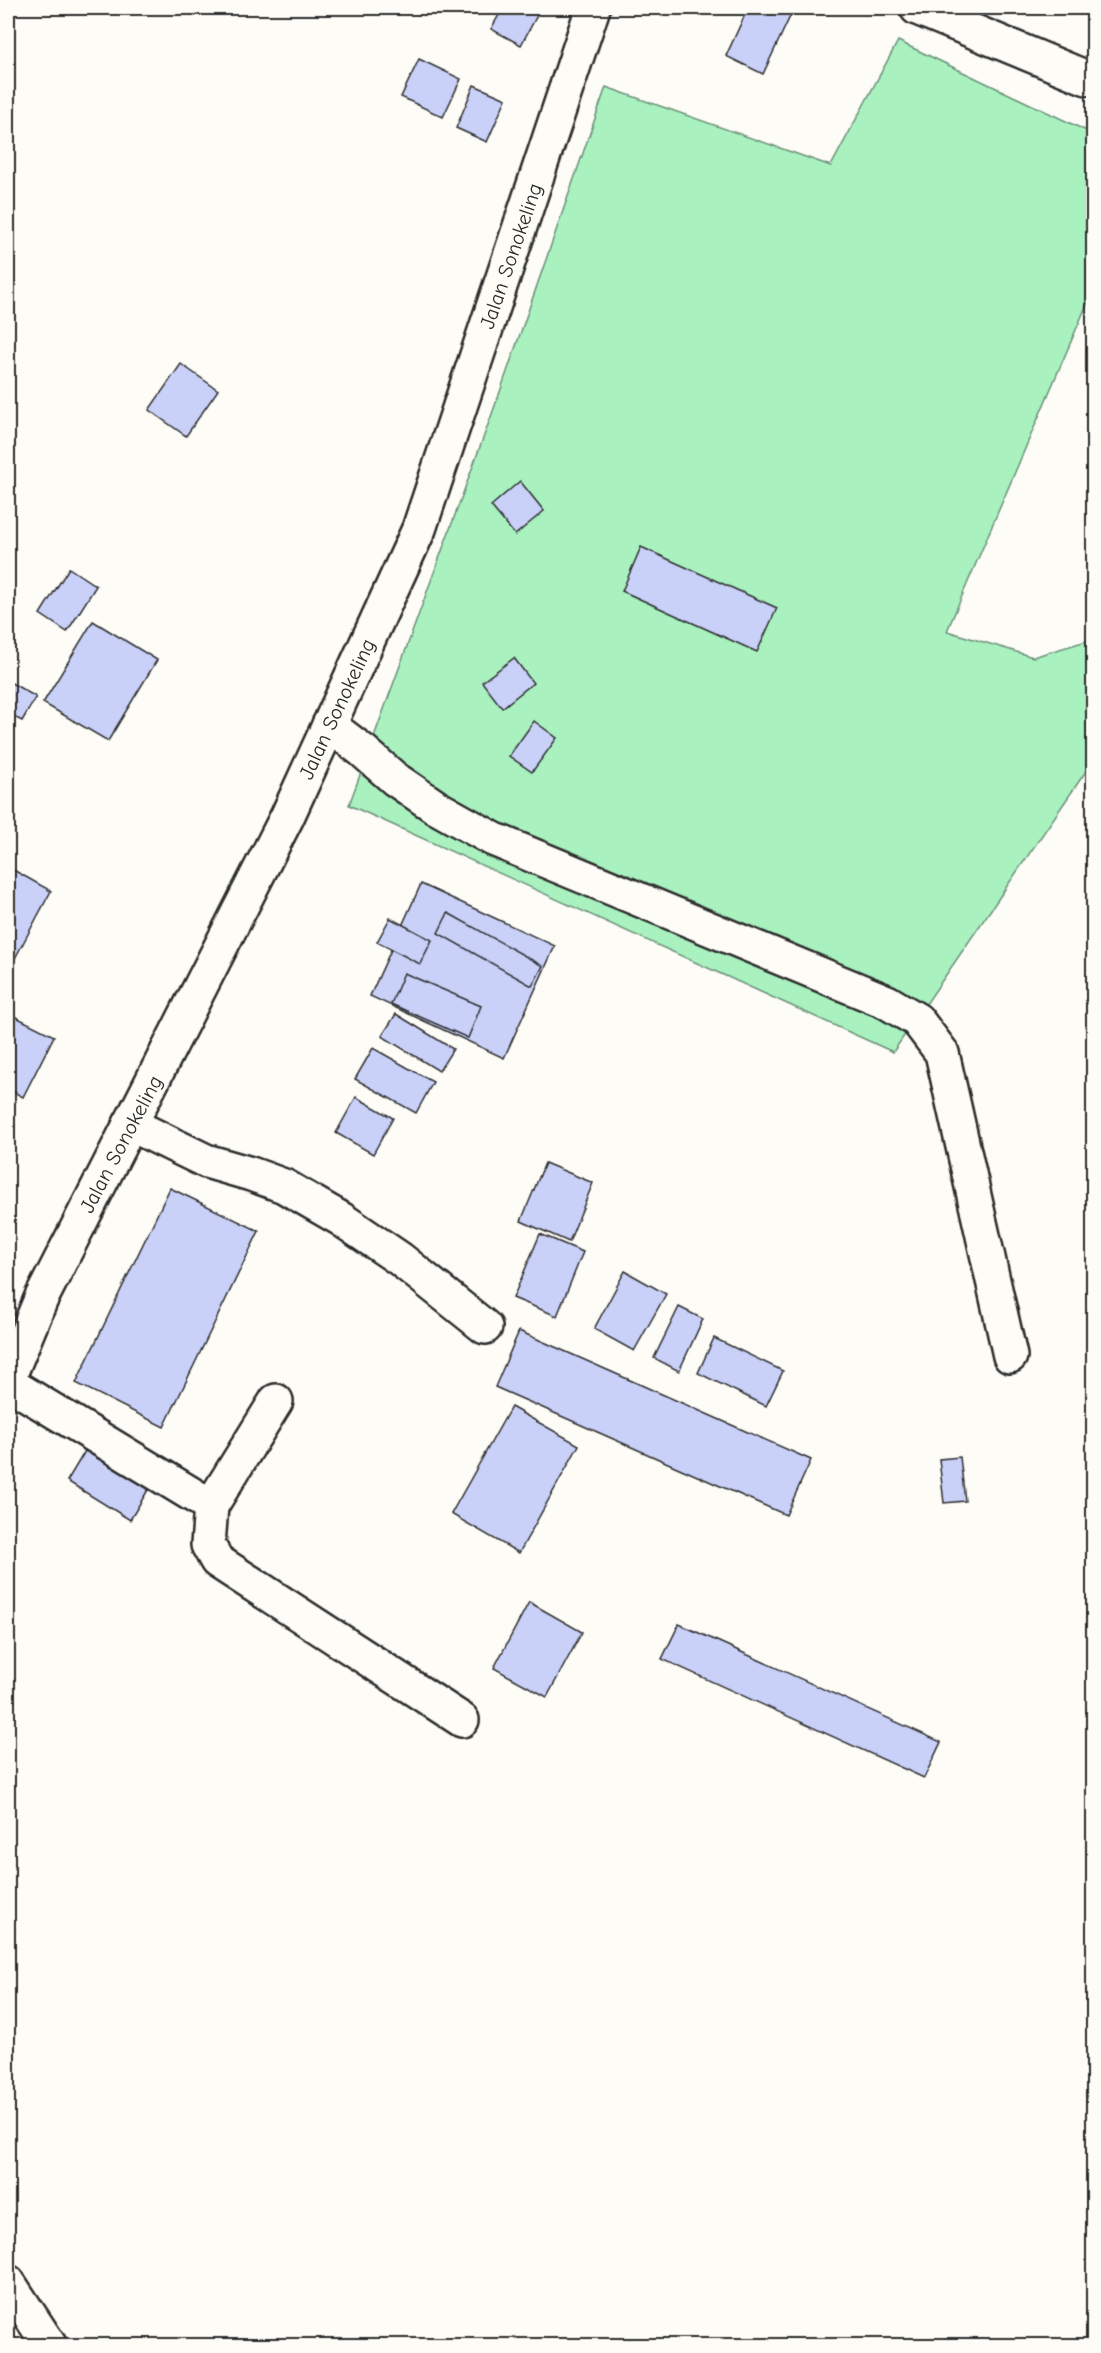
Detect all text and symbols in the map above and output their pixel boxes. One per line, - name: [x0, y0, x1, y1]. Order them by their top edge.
- street label: Jalan Sonokeling: [475, 180, 547, 332]
- street label: Jalan Sonokeling: [294, 635, 380, 783]
- street label: Jalan Sonokeling: [75, 1071, 167, 1217]

